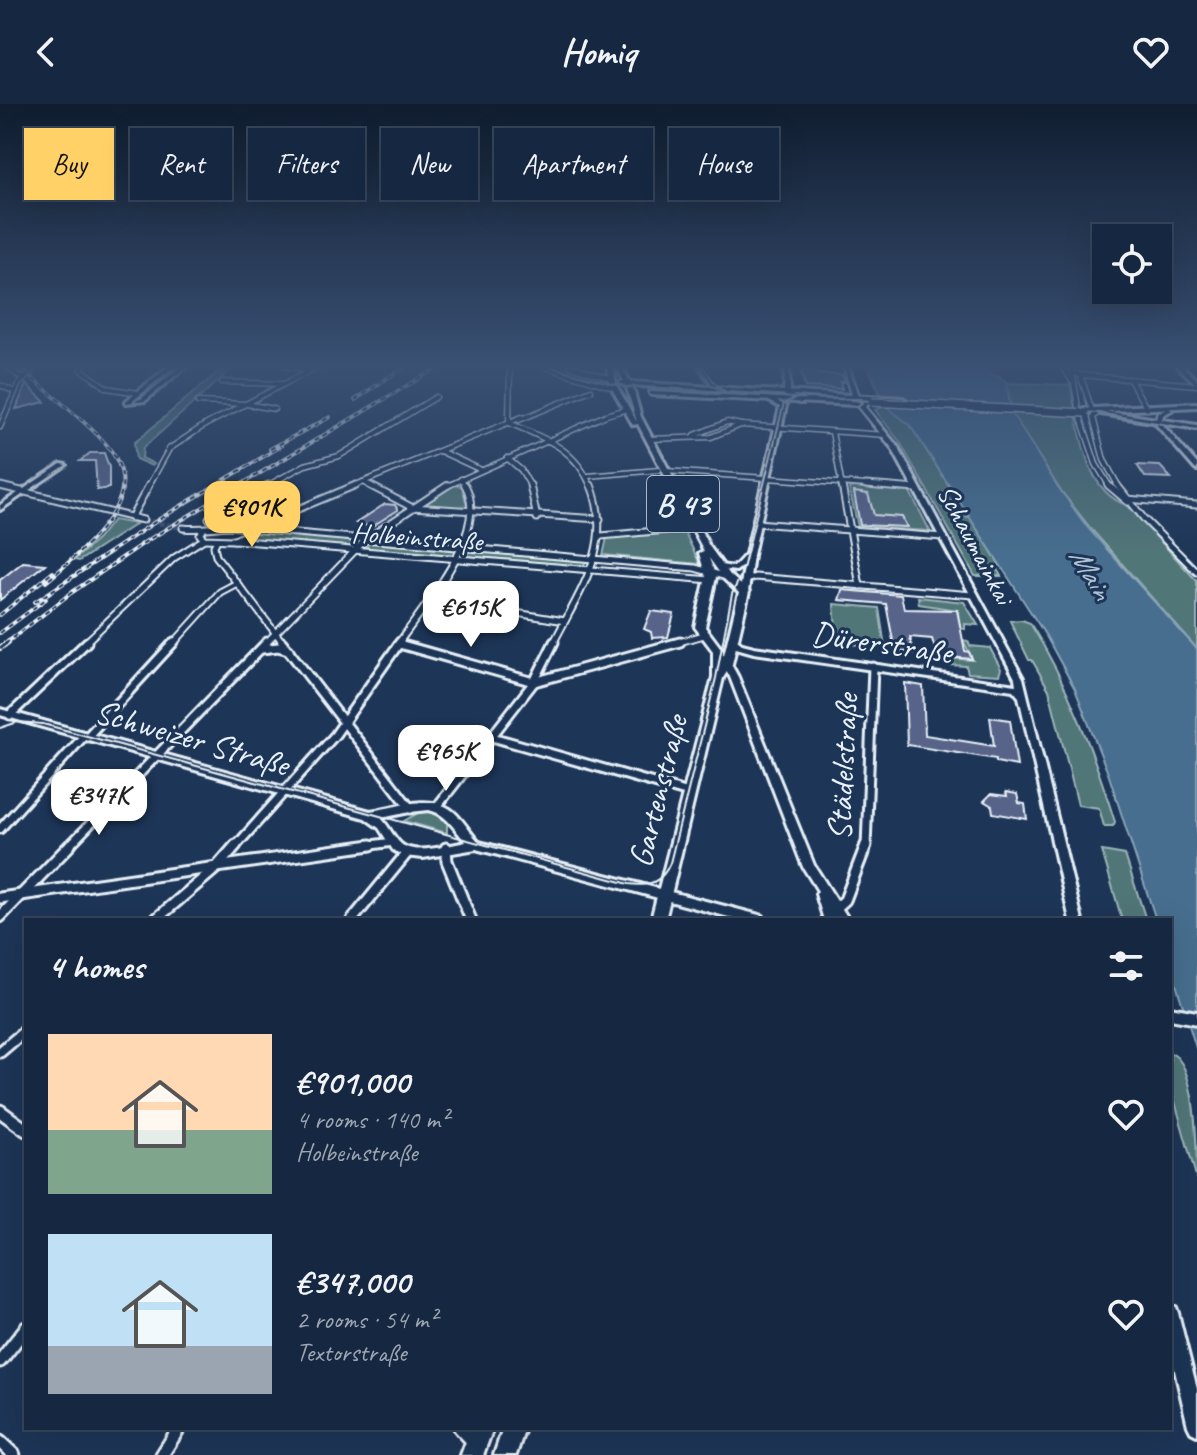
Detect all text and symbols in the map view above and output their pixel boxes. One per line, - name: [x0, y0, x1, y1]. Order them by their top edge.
- text: Homiq: [561, 29, 636, 75]
- icon: back: [24, 30, 68, 74]
- icon: heart: [1129, 30, 1173, 74]
- chip: Buy: [24, 128, 114, 200]
- chip: Rent: [130, 128, 232, 200]
- chip: Filters: [248, 128, 365, 200]
- chip: New: [381, 128, 478, 200]
- chip: Apartment: [494, 128, 653, 200]
- chip: House: [669, 128, 779, 200]
- map controls: [1092, 224, 1172, 304]
- button: locate: [1092, 224, 1172, 304]
- road number: B 43: [647, 476, 719, 532]
- street label: Schaumainkai: [930, 479, 1023, 613]
- pin: €901K: [196, 481, 308, 549]
- text: €901K: [222, 490, 282, 523]
- street label: Holbeinstraße: [350, 514, 485, 559]
- water label: Main: [1061, 540, 1122, 608]
- pin: €615K: [415, 581, 527, 649]
- text: €615K: [441, 590, 501, 623]
- street label: Dürerstraße: [809, 611, 958, 674]
- street label: Schweizer Straße: [90, 689, 297, 787]
- street label: Städelstraße: [817, 690, 868, 841]
- street label: Gartenstraße: [618, 708, 698, 871]
- pin: €965K: [390, 725, 502, 793]
- text: €965K: [416, 734, 476, 767]
- pin: €347K: [43, 769, 155, 837]
- text: €347K: [69, 778, 129, 811]
- icon: filters: [1104, 944, 1148, 988]
- text: 4 homes: [48, 945, 144, 988]
- text: €901,000: [296, 1060, 409, 1103]
- icon: home: [112, 1066, 208, 1162]
- icon: heart: [1104, 1092, 1148, 1136]
- text: 4 rooms · 140 m²: [296, 1103, 448, 1136]
- text: Holbeinstraße: [296, 1136, 418, 1169]
- text: €347,000: [296, 1260, 410, 1303]
- icon: home: [112, 1266, 208, 1362]
- icon: heart: [1104, 1292, 1148, 1336]
- text: 2 rooms · 54 m²: [296, 1303, 437, 1336]
- text: Textorstraße: [296, 1336, 406, 1369]

